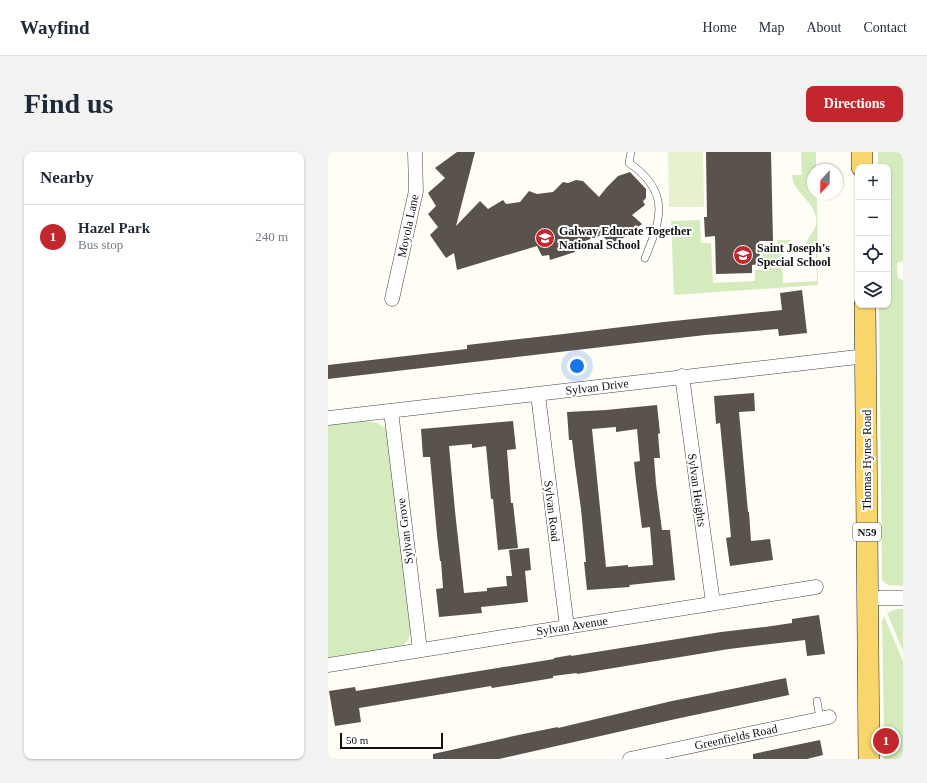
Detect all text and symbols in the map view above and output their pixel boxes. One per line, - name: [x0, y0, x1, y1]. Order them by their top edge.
- text: Wayfind: [20, 17, 90, 38]
- text: Home: [703, 20, 737, 35]
- text: Map: [759, 20, 784, 35]
- text: About: [806, 20, 841, 35]
- text: Contact: [863, 20, 907, 35]
- button: Directions: [806, 86, 903, 122]
- text: Find us: [24, 88, 114, 119]
- north arrow: [807, 164, 843, 200]
- map controls: [855, 164, 891, 308]
- button: +: [855, 164, 891, 200]
- text: Nearby: [40, 168, 94, 187]
- street label: Moyola Lane: [394, 193, 422, 259]
- button: −: [855, 200, 891, 236]
- text: Hazel Park: [78, 220, 150, 236]
- place label: Galway Educate Together National School: [559, 224, 692, 252]
- school or university icon: Galway Educate Together National School: [534, 227, 556, 249]
- text: 1: [50, 229, 56, 244]
- text: 240 m: [255, 229, 288, 244]
- button: locate: [855, 236, 891, 272]
- text: Bus stop: [78, 237, 123, 252]
- place label: Saint Joseph's Special School: [757, 241, 831, 269]
- school or university icon: Saint Joseph's Special School: [732, 244, 754, 266]
- button: layers: [855, 272, 891, 308]
- your location: [567, 356, 587, 376]
- street label: Sylvan Drive: [565, 376, 629, 398]
- street label: Thomas Hynes Road: [860, 410, 874, 510]
- street label: Sylvan Heights: [685, 453, 709, 528]
- street label: Sylvan Road: [541, 480, 563, 542]
- street label: Sylvan Grove: [394, 497, 416, 565]
- road number: N59: [853, 523, 881, 541]
- street label: Sylvan Avenue: [535, 613, 609, 639]
- street label: Greenfields Road: [693, 721, 779, 753]
- pin: 1: [873, 726, 899, 756]
- scale bar: [340, 731, 443, 750]
- text: 50 m: [346, 734, 368, 746]

